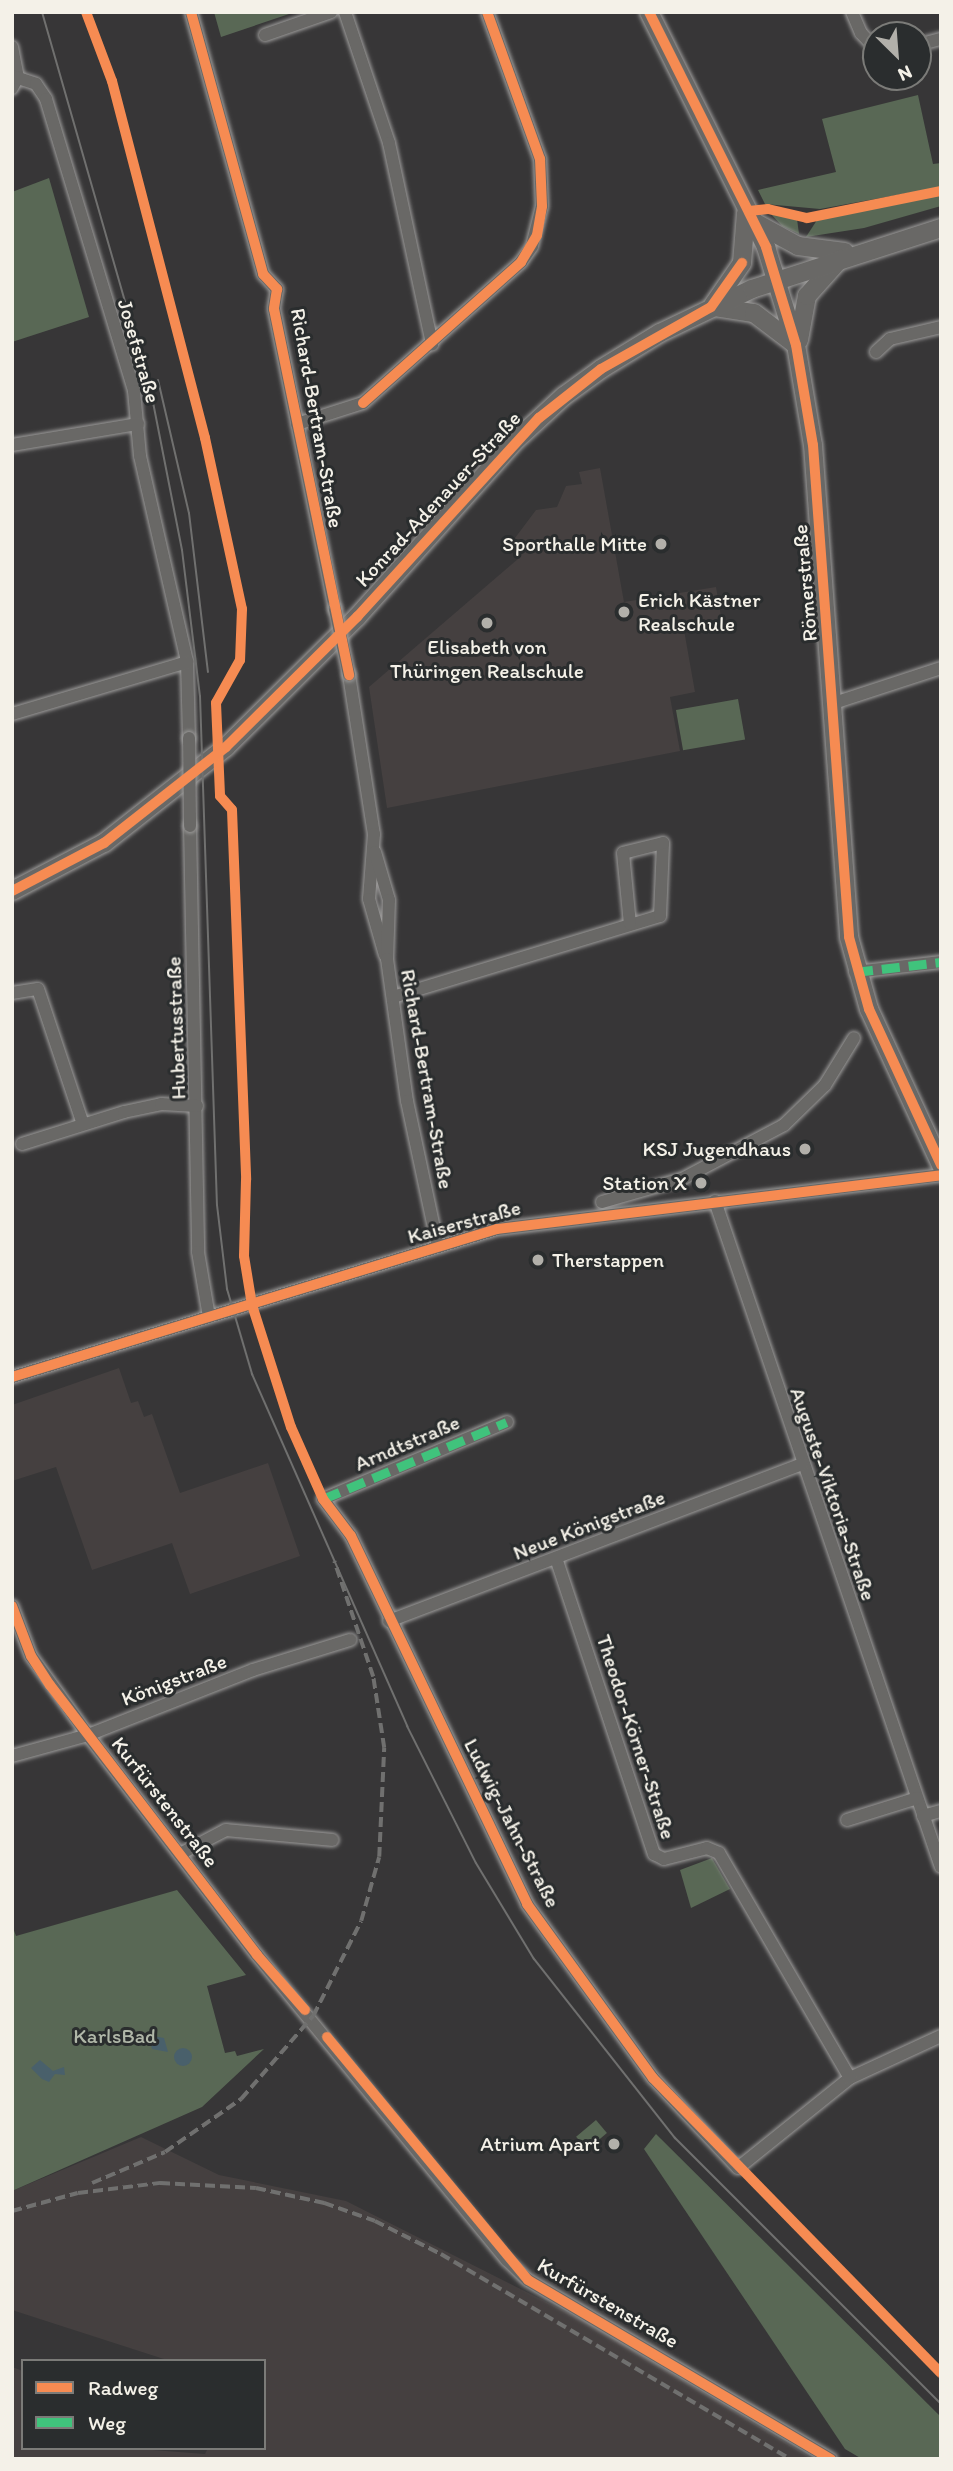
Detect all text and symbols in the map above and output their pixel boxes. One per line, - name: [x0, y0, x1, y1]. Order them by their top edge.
- north arrow: [862, 21, 932, 91]
- text: N: [895, 61, 916, 87]
- street label: Josefstraße: [112, 296, 166, 406]
- street label: Richard-Bertram-Straße: [285, 306, 349, 530]
- street label: Konrad-Adenauer-Straße: [350, 406, 526, 592]
- street label: Römerstraße: [787, 523, 823, 643]
- place label: Sporthalle Mitte: [502, 531, 647, 557]
- marker: Sporthalle Mitte: [653, 536, 669, 552]
- place label: Erich Kästner Realschule: [638, 587, 760, 637]
- marker: Erich Kästner Realschule: [616, 604, 632, 620]
- marker: Elisabeth von Thüringen Realschule: [479, 615, 495, 631]
- place label: Elisabeth von Thüringen Realschule: [390, 634, 584, 684]
- street label: Hubertusstraße: [161, 956, 191, 1100]
- street label: Richard-Bertram-Straße: [395, 967, 459, 1191]
- place label: KSJ Jugendhaus: [643, 1136, 791, 1162]
- marker: KSJ Jugendhaus: [797, 1141, 813, 1157]
- place label: Station X: [602, 1170, 687, 1196]
- marker: Station X: [693, 1175, 709, 1191]
- street label: Kaiserstraße: [405, 1195, 523, 1249]
- place label: Therstappen: [552, 1247, 664, 1273]
- marker: Therstappen: [530, 1252, 546, 1268]
- street label: Auguste-Viktoria-Straße: [785, 1384, 881, 1604]
- street label: Arndtstraße: [351, 1410, 463, 1476]
- street label: Neue Königstraße: [509, 1484, 669, 1566]
- street label: Theodor-Körner-Straße: [591, 1631, 681, 1843]
- street label: Königstraße: [118, 1648, 230, 1712]
- street label: Kurfürstenstraße: [106, 1732, 224, 1872]
- street label: Ludwig-Jahn-Straße: [458, 1734, 566, 1912]
- park label: KarlsBad: [73, 2023, 157, 2049]
- place label: Atrium Apart: [480, 2131, 600, 2157]
- marker: Atrium Apart: [606, 2136, 622, 2152]
- street label: Kurfürstenstraße: [533, 2252, 683, 2354]
- legend: [21, 2359, 266, 2450]
- text: Radweg: [88, 2375, 158, 2400]
- text: Weg: [88, 2410, 126, 2435]

